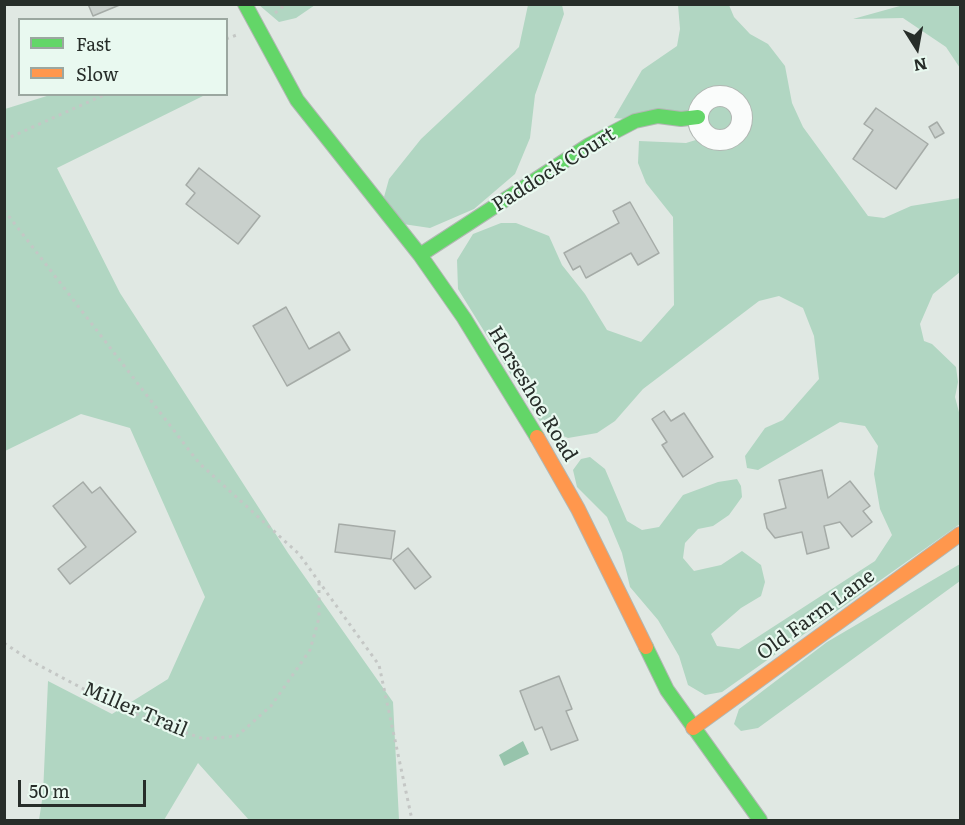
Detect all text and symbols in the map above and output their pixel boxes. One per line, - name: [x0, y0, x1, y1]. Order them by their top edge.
- legend: [18, 18, 228, 96]
- north arrow: [887, 18, 947, 78]
- text: Fast: [76, 30, 111, 57]
- text: N: [912, 53, 929, 79]
- text: Slow: [76, 60, 118, 87]
- street label: Paddock Court: [488, 123, 620, 217]
- street label: Horseshoe Road: [482, 322, 582, 466]
- street label: Old Farm Lane: [753, 564, 879, 666]
- street label: Miller Trail: [79, 677, 191, 743]
- scale bar: [21, 768, 148, 806]
- text: 50 m: [29, 777, 70, 804]

